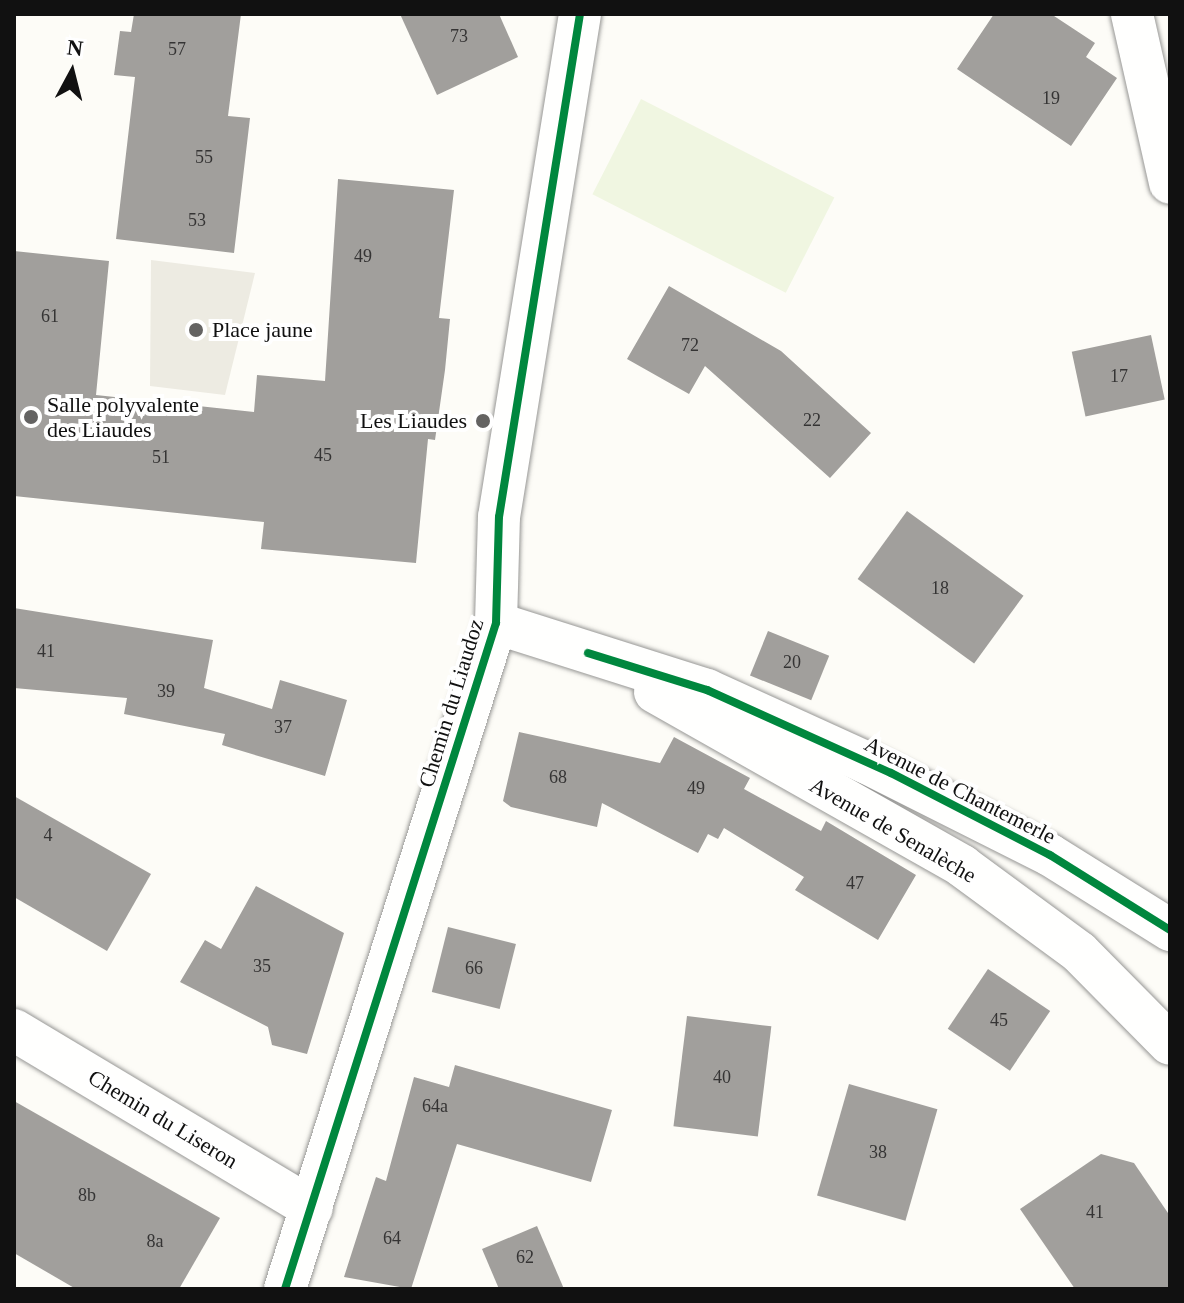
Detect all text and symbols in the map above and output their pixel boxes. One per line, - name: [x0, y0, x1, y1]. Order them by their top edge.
- house number: 73: [450, 25, 468, 47]
- north arrow: [32, 32, 112, 112]
- text: N: [66, 34, 84, 61]
- house number: 57: [168, 38, 186, 60]
- house number: 19: [1042, 87, 1060, 109]
- house number: 55: [195, 146, 213, 168]
- house number: 53: [188, 209, 206, 231]
- house number: 49: [354, 245, 372, 267]
- house number: 61: [41, 305, 59, 327]
- place label: Place jaune: [212, 317, 313, 343]
- marker: Place jaune: [187, 321, 205, 339]
- house number: 72: [681, 334, 699, 356]
- house number: 17: [1110, 365, 1128, 387]
- place label: Salle polyvalente des Liaudes: [47, 391, 199, 442]
- marker: Salle polyvalente des Liaudes: [22, 408, 40, 426]
- place label: Les Liaudes: [360, 408, 467, 434]
- house number: 22: [803, 409, 821, 431]
- marker: Les Liaudes: [474, 412, 492, 430]
- house number: 45: [314, 444, 332, 466]
- house number: 51: [152, 446, 170, 468]
- house number: 18: [931, 577, 949, 599]
- street label: Chemin du Liaudoz: [413, 616, 489, 790]
- house number: 41: [37, 640, 55, 662]
- house number: 20: [783, 651, 801, 673]
- house number: 39: [157, 680, 175, 702]
- house number: 37: [274, 716, 292, 738]
- street label: Avenue de Chantemerle: [860, 730, 1060, 850]
- house number: 68: [549, 766, 567, 788]
- street label: Avenue de Senalèche: [805, 772, 981, 888]
- house number: 49: [687, 777, 705, 799]
- house number: 4: [44, 824, 52, 846]
- house number: 47: [846, 872, 864, 894]
- house number: 35: [253, 955, 271, 977]
- house number: 66: [465, 957, 483, 979]
- house number: 45: [990, 1009, 1008, 1031]
- street label: Chemin du Liseron: [83, 1064, 243, 1174]
- house number: 40: [713, 1066, 731, 1088]
- house number: 64a: [422, 1095, 448, 1117]
- house number: 38: [869, 1141, 887, 1163]
- house number: 8b: [78, 1184, 96, 1206]
- house number: 41: [1086, 1201, 1104, 1223]
- house number: 64: [383, 1227, 401, 1249]
- house number: 8a: [147, 1230, 163, 1252]
- house number: 62: [516, 1246, 534, 1268]

